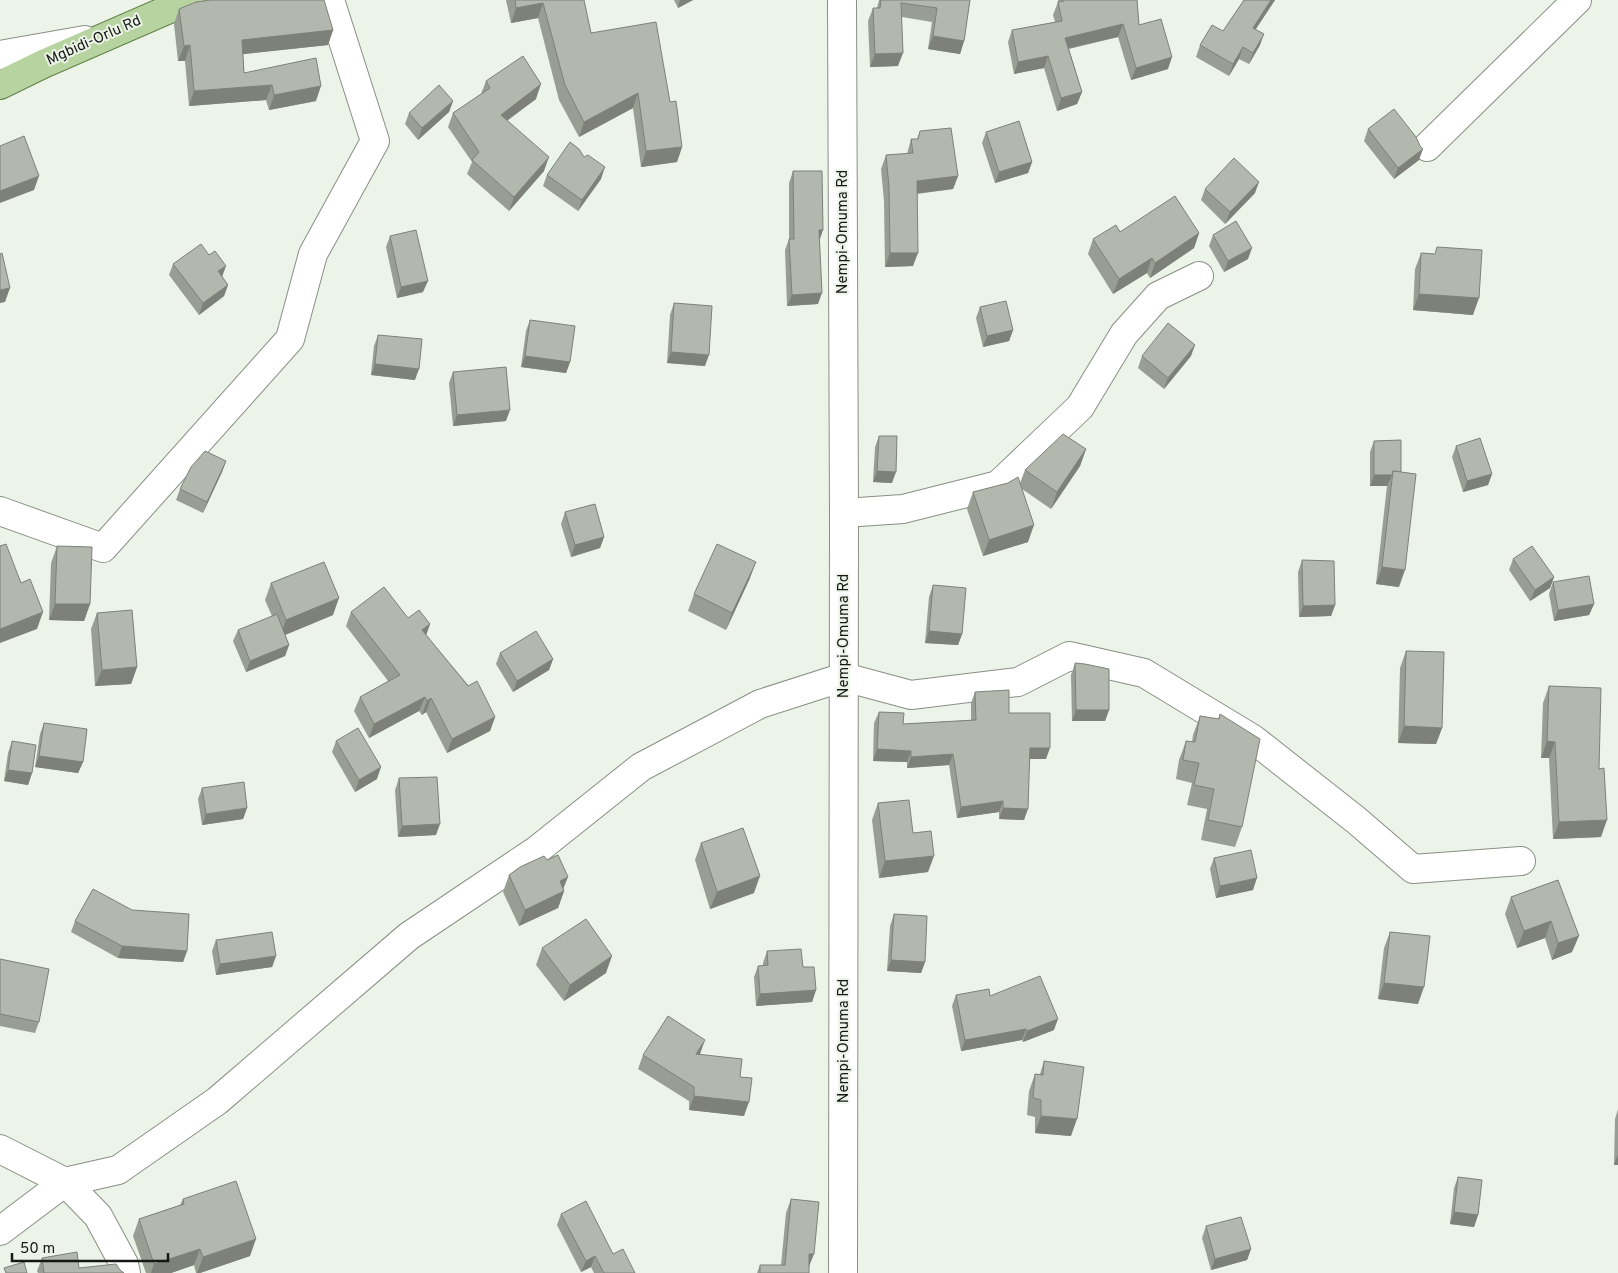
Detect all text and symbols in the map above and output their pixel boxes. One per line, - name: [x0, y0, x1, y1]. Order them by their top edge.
- street label: Mgbidi-Orlu Rd: [44, 12, 144, 70]
- street label: Nempi-Omuma Rd: [834, 170, 853, 294]
- street label: Nempi-Omuma Rd: [835, 574, 854, 698]
- street label: Nempi-Omuma Rd: [835, 979, 854, 1103]
- scale bar: [12, 1230, 169, 1262]
- text: 50 m: [20, 1240, 55, 1259]

